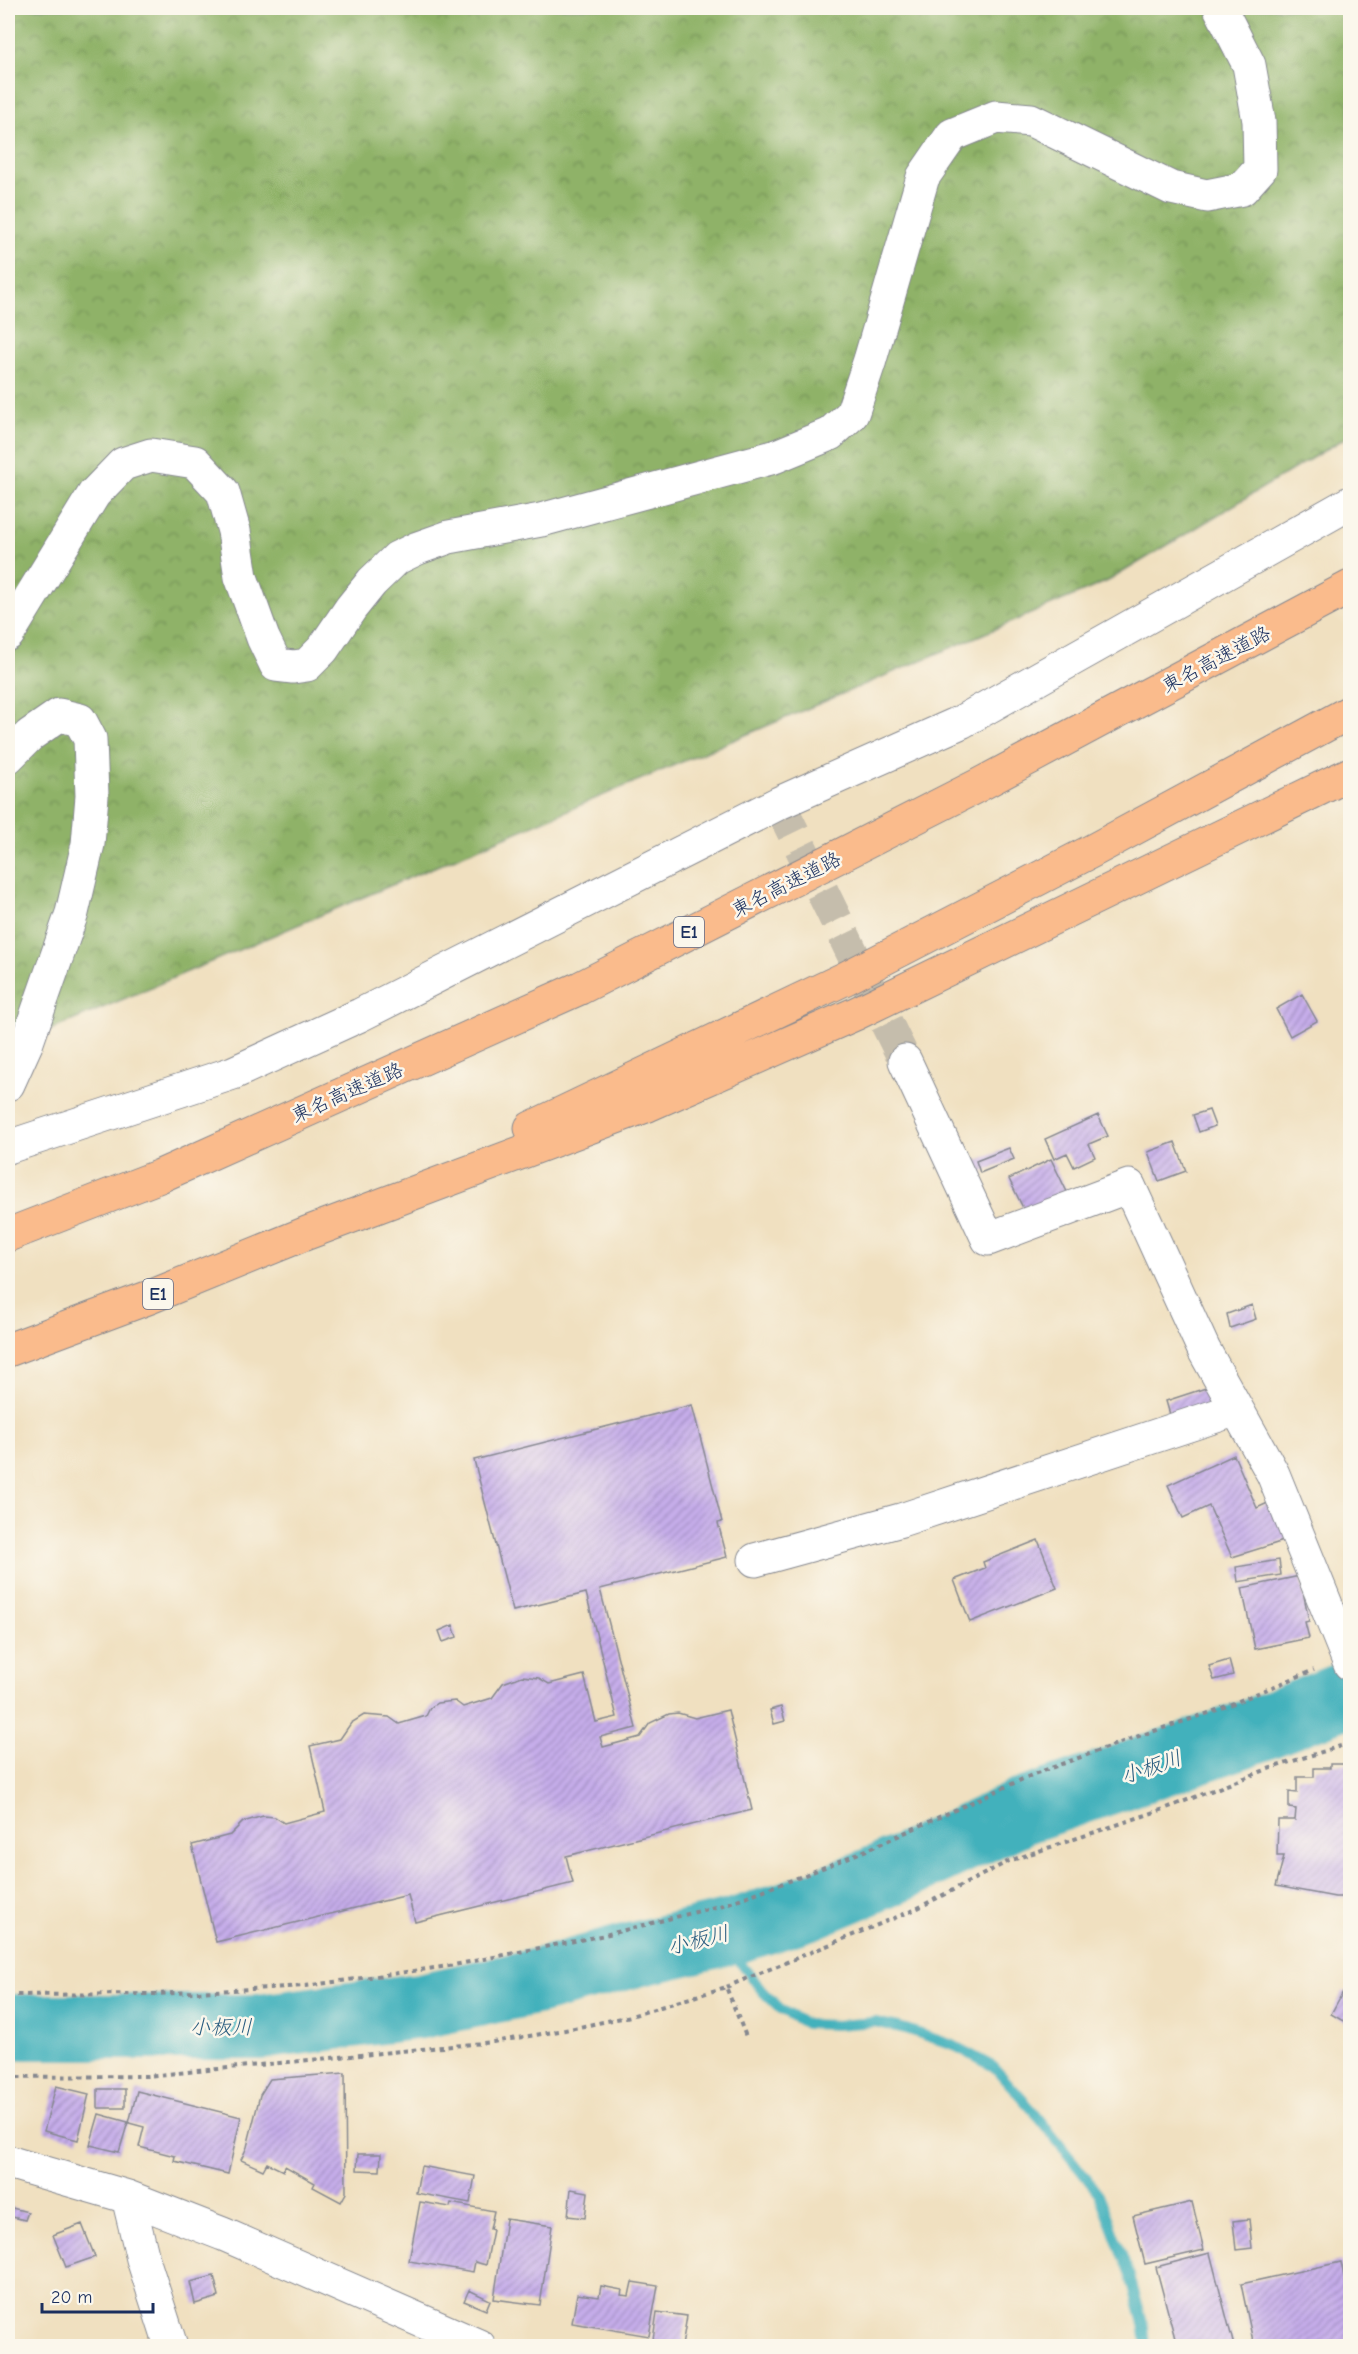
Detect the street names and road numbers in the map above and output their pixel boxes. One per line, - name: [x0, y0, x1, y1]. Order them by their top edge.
- street label: 東名高速道路: [1158, 621, 1275, 698]
- street label: 東名高速道路: [728, 847, 845, 922]
- road number: E1: [674, 917, 704, 947]
- street label: 東名高速道路: [288, 1058, 407, 1127]
- road number: E1: [143, 1279, 173, 1309]

